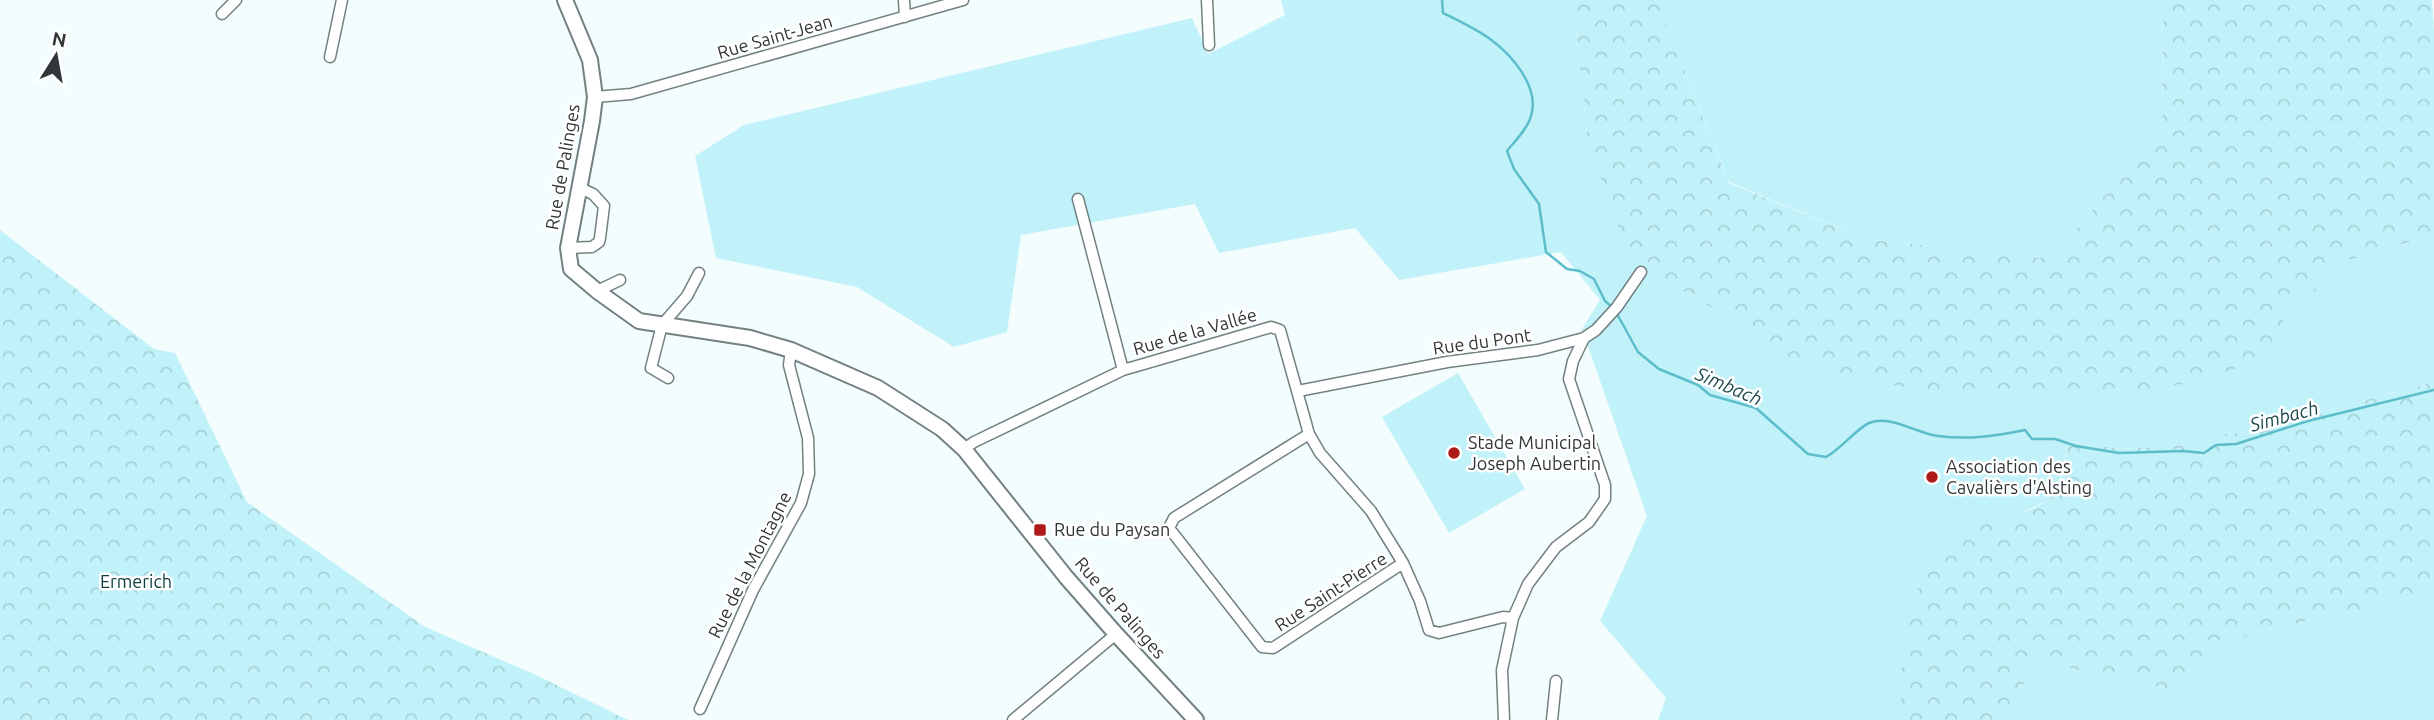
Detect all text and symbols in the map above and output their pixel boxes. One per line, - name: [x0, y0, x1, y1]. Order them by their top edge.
- street label: Rue Saint-Jean: [715, 10, 835, 62]
- north arrow: [21, 21, 91, 91]
- text: N: [50, 27, 68, 51]
- street label: Rue de Palinges: [541, 102, 583, 231]
- street label: Rue de la Vallée: [1130, 304, 1259, 358]
- street label: Rue du Pont: [1431, 324, 1532, 358]
- water label: Simbach: [1691, 362, 1766, 410]
- water label: Simbach: [2246, 396, 2321, 436]
- place label: Stade Municipal Joseph Aubertin: [1468, 432, 1601, 473]
- marker: Stade Municipal Joseph Aubertin: [1446, 445, 1462, 461]
- place label: Association des Cavalièrs d'Alsting: [1946, 456, 2092, 497]
- marker: Association des Cavalièrs d'Alsting: [1924, 469, 1940, 485]
- street label: Rue de la Montagne: [704, 488, 795, 641]
- place label: Rue du Paysan: [1054, 519, 1170, 539]
- marker: Rue du Paysan: [1032, 522, 1048, 538]
- street label: Rue Saint-Pierre: [1271, 548, 1390, 635]
- street label: Rue de Palinges: [1071, 553, 1170, 662]
- park label: Ermerich: [100, 571, 172, 591]

